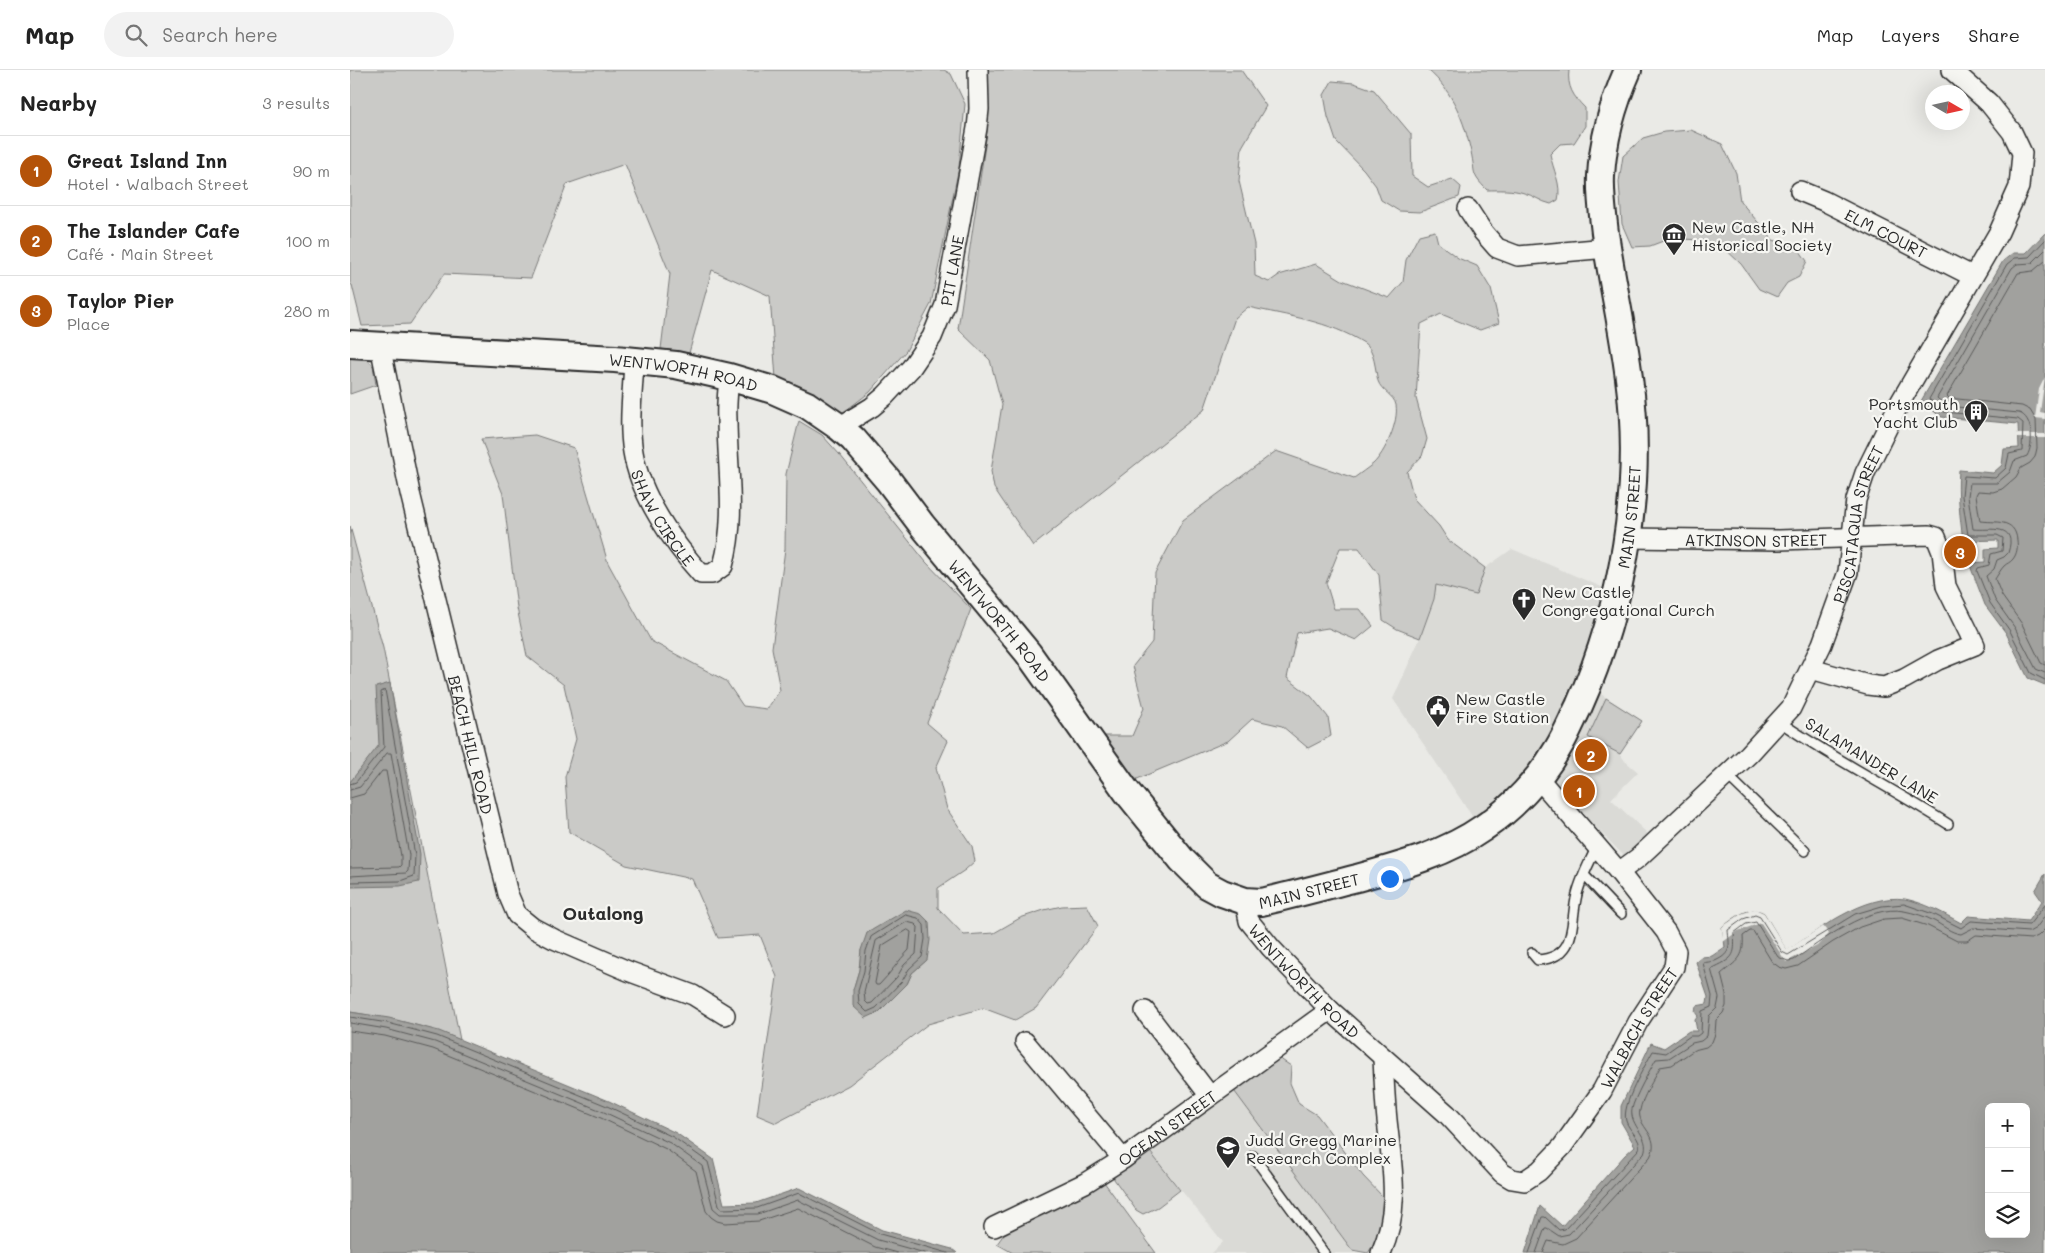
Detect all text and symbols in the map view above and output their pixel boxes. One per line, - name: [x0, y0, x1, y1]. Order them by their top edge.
- search box: [104, 12, 454, 57]
- text: Map: [25, 19, 74, 50]
- icon: search: [122, 21, 150, 49]
- text: Search here: [162, 22, 278, 47]
- text: Map: [1817, 23, 1853, 47]
- text: Layers: [1881, 23, 1940, 47]
- text: Share: [1968, 23, 2020, 47]
- north arrow: [1925, 85, 1970, 130]
- text: Nearby: [20, 89, 97, 116]
- text: 3 results: [262, 92, 330, 113]
- text: Great Island Inn: [67, 148, 227, 173]
- text: 1: [32, 160, 40, 181]
- text: 90 m: [293, 160, 330, 181]
- text: Hotel · Walbach Street: [67, 173, 249, 194]
- street label: ELM COURT: [1842, 203, 1931, 262]
- place label: New Castle, NH Historical Society: [1692, 216, 1832, 255]
- text: The Islander Cafe: [67, 218, 240, 243]
- museum icon: New Castle, NH Historical Society: [1661, 222, 1687, 256]
- text: 2: [32, 230, 40, 251]
- text: 100 m: [285, 230, 330, 251]
- street label: PIT LANE: [935, 233, 968, 307]
- text: Café · Main Street: [67, 243, 214, 264]
- text: Taylor Pier: [67, 288, 174, 313]
- text: 3: [31, 300, 41, 321]
- text: 280 m: [284, 300, 330, 321]
- text: Place: [67, 313, 110, 334]
- street label: WENTWORTH ROAD: [608, 348, 760, 395]
- place label: Portsmouth Yacht Club: [1869, 393, 1958, 432]
- building icon: Portsmouth Yacht Club: [1963, 399, 1989, 433]
- street label: PISCATAQUA STREET: [1827, 441, 1888, 606]
- street label: MAIN STREET: [1612, 465, 1644, 570]
- street label: SHAW CIRCLE: [627, 467, 700, 570]
- street label: ATKINSON STREET: [1685, 528, 1828, 551]
- pin: 3: [1944, 533, 1976, 571]
- street label: WENTWORTH ROAD: [944, 555, 1056, 686]
- place label: New Castle Congregational Curch: [1542, 581, 1714, 620]
- church icon: New Castle Congregational Curch: [1511, 587, 1537, 621]
- street label: BEACH HILL ROAD: [444, 673, 499, 816]
- place label: New Castle Fire Station: [1456, 688, 1549, 727]
- public building icon: New Castle Fire Station: [1425, 694, 1451, 728]
- street label: SALAMANDER LANE: [1802, 712, 1942, 808]
- pin: 2: [1575, 736, 1607, 774]
- pin: 1: [1563, 772, 1595, 810]
- your location: [1377, 866, 1403, 892]
- street label: MAIN STREET: [1256, 867, 1362, 913]
- district label: Outalong: [563, 901, 644, 925]
- street label: WENTWORTH ROAD: [1245, 919, 1365, 1042]
- street label: WALBACH STREET: [1595, 963, 1682, 1092]
- street label: OCEAN STREET: [1113, 1085, 1220, 1170]
- map controls: [1985, 1103, 2030, 1238]
- button: +: [1985, 1103, 2030, 1148]
- place label: Judd Gregg Marine Research Complex: [1246, 1129, 1397, 1168]
- school or university icon: Judd Gregg Marine Research Complex: [1215, 1135, 1241, 1169]
- button: −: [1985, 1148, 2030, 1193]
- button: layers: [1985, 1193, 2030, 1238]

